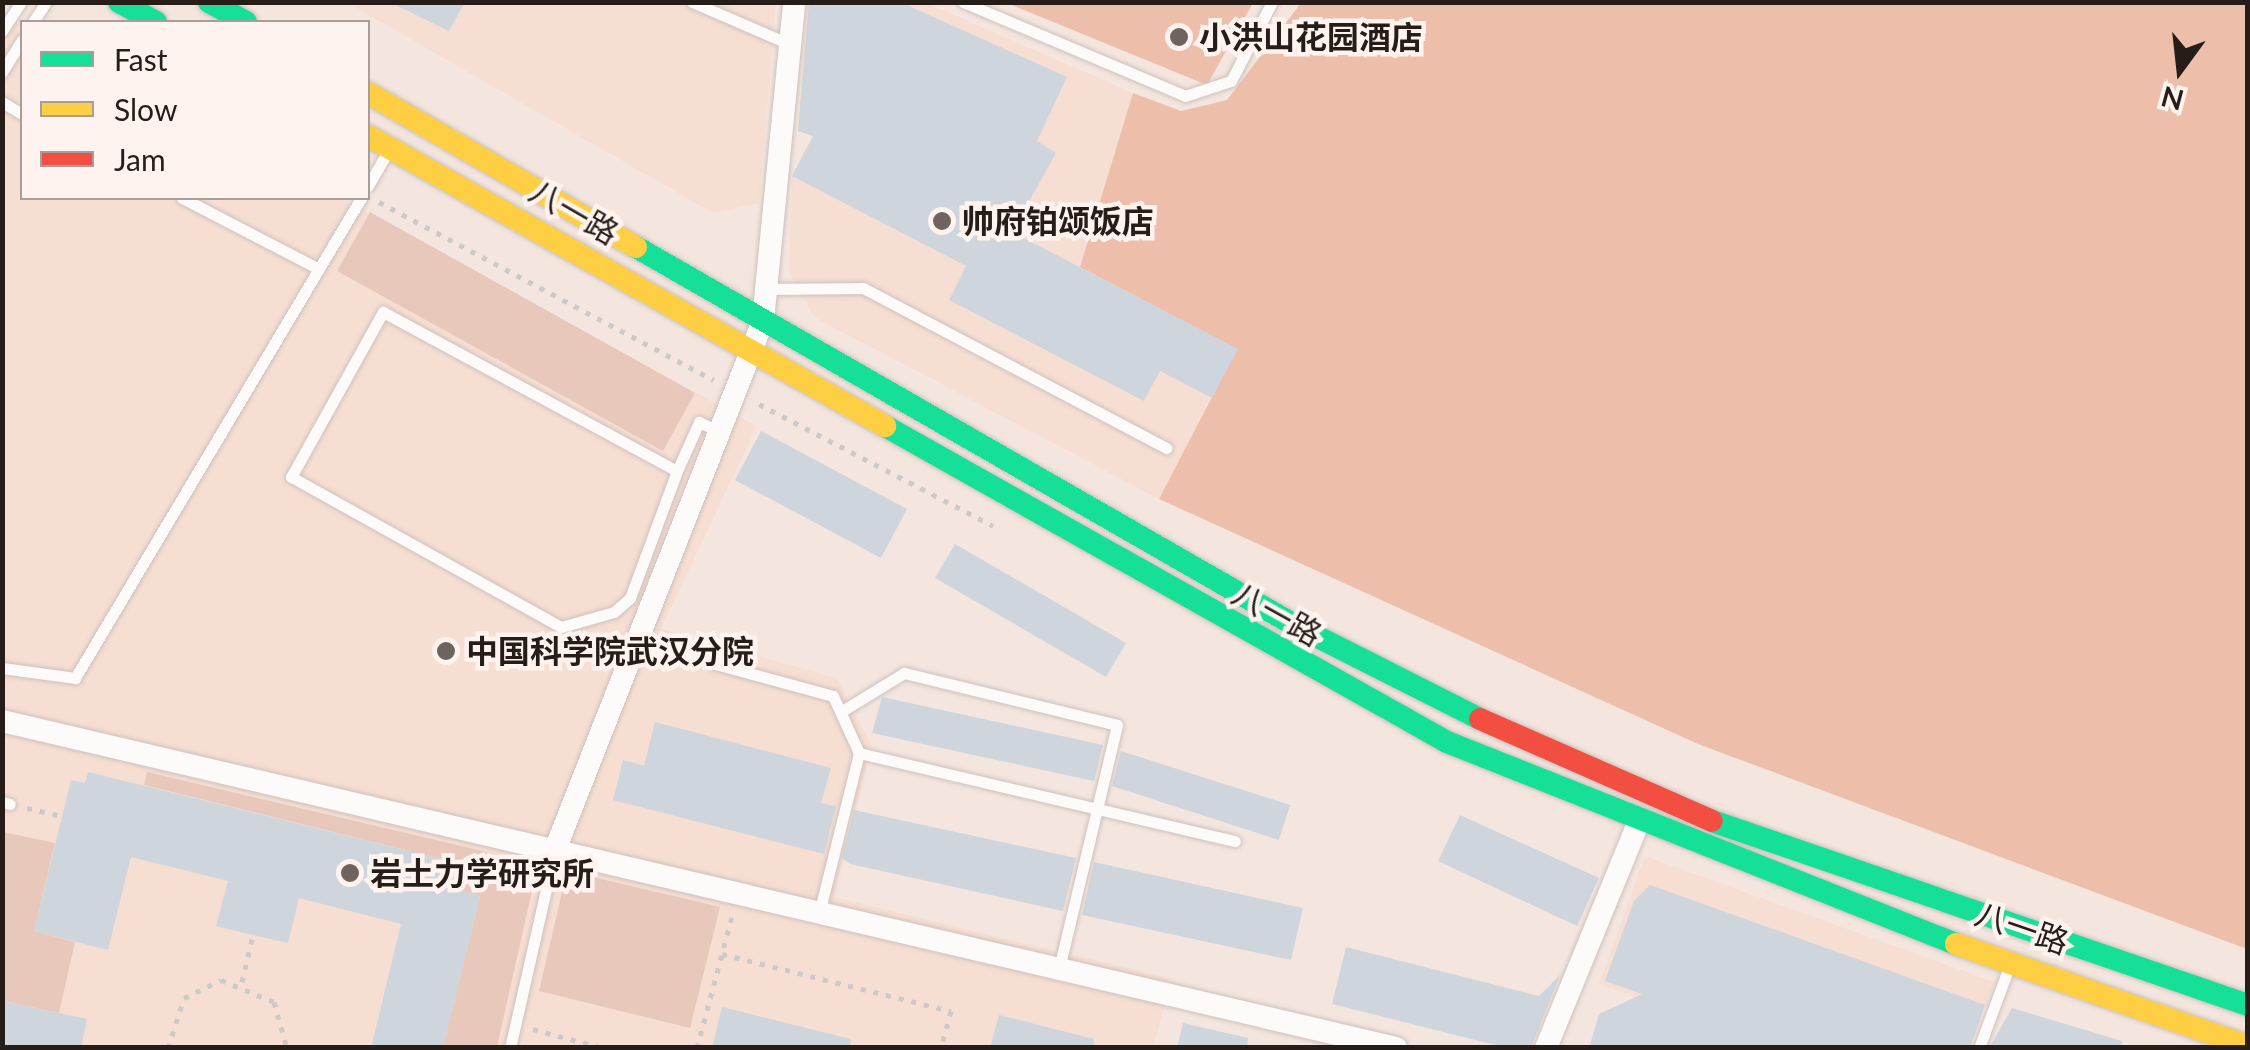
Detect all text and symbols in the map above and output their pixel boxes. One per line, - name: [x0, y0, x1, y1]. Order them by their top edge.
- place label: 小洪山花园酒店: [1199, 18, 1423, 56]
- legend: [20, 20, 370, 200]
- north arrow: [2130, 20, 2230, 120]
- marker: 小洪山花园酒店: [1168, 26, 1190, 48]
- text: Fast: [114, 41, 168, 77]
- text: N: [2157, 80, 2187, 118]
- text: Slow: [114, 91, 177, 127]
- text: Jam: [114, 141, 166, 177]
- street label: 八一路: [523, 171, 625, 253]
- place label: 帅府铂颂饭店: [962, 202, 1154, 240]
- marker: 帅府铂颂饭店: [931, 210, 953, 232]
- street label: 八一路: [1226, 574, 1328, 654]
- place label: 中国科学院武汉分院: [466, 632, 754, 670]
- marker: 中国科学院武汉分院: [435, 640, 457, 662]
- place label: 岩土力学研究所: [370, 854, 594, 892]
- marker: 岩土力学研究所: [339, 862, 361, 884]
- street label: 八一路: [1970, 894, 2074, 962]

